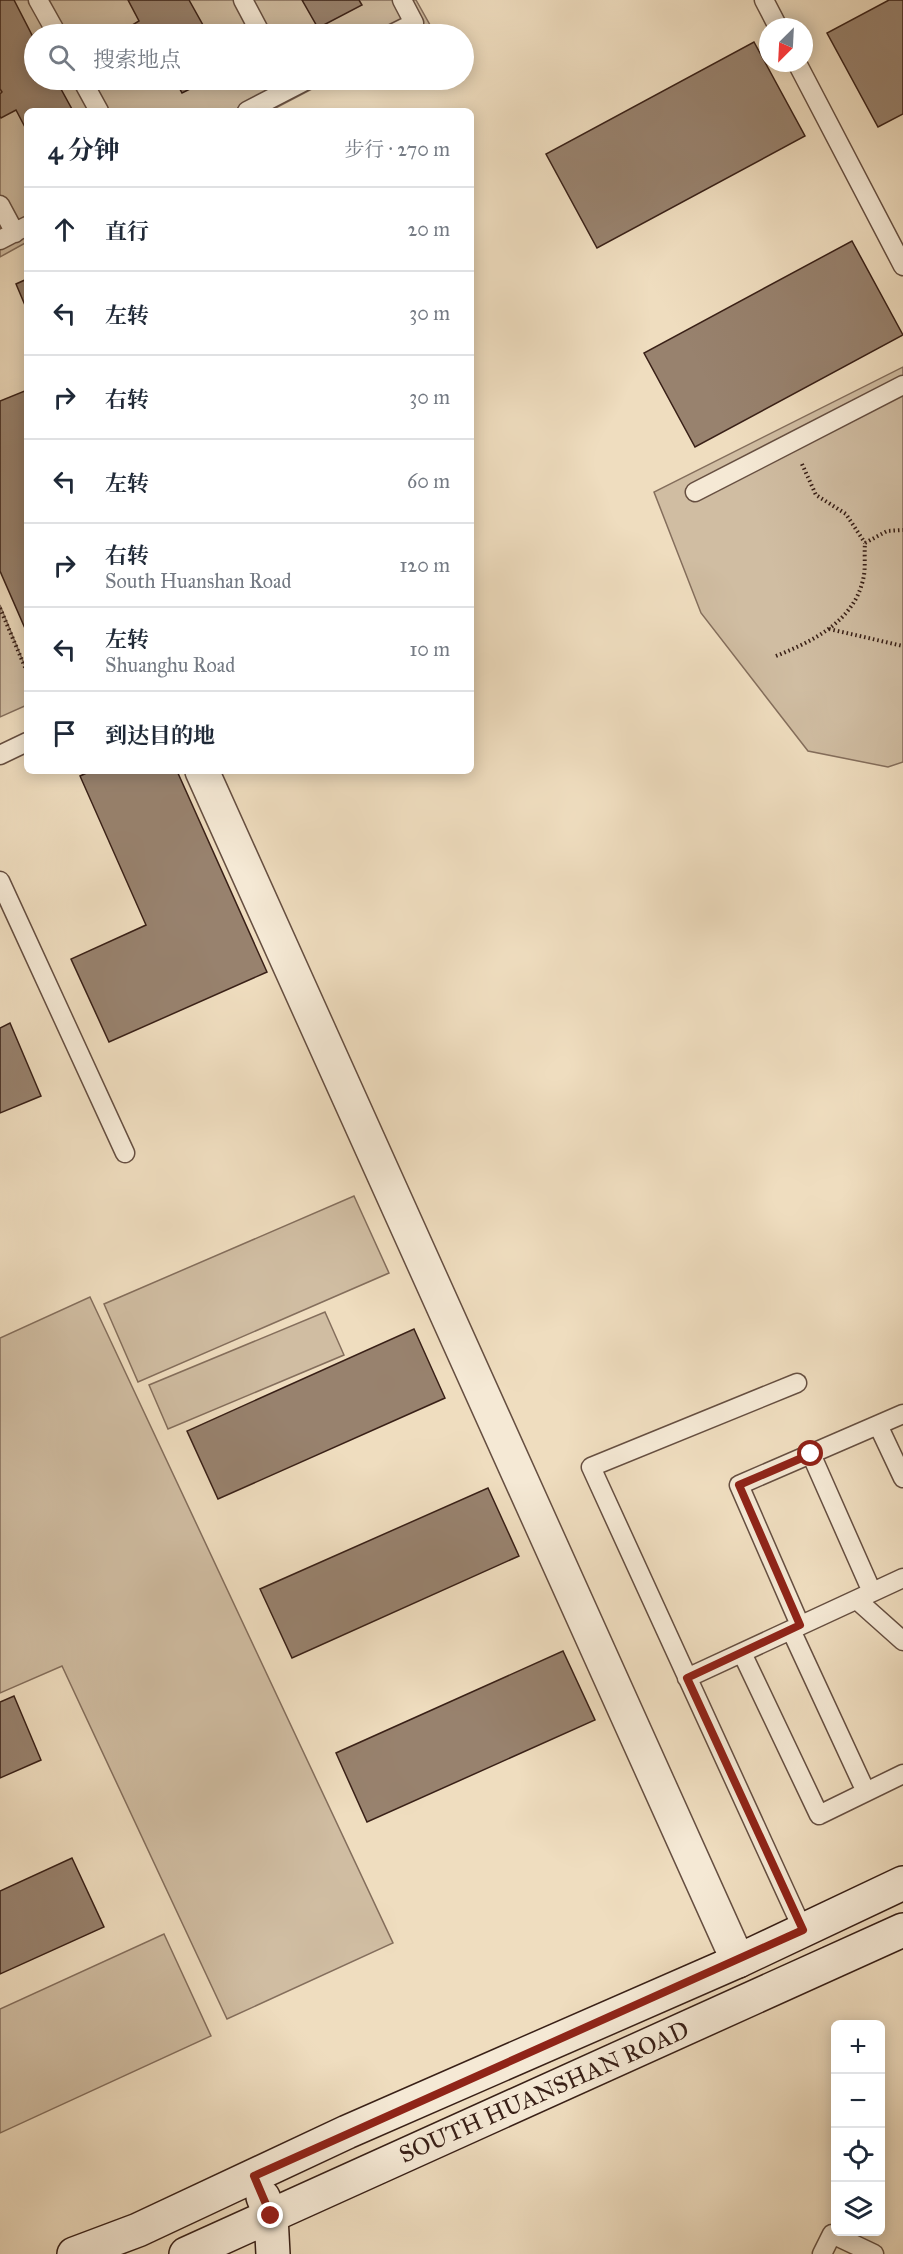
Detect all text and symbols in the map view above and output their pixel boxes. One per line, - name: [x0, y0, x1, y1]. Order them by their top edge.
- north arrow: [759, 18, 813, 72]
- search box: [24, 24, 474, 90]
- icon: search: [45, 41, 78, 74]
- text: 搜索地点: [93, 46, 181, 73]
- text: 4 分钟: [48, 134, 120, 166]
- text: 步行 · 270 m: [344, 137, 450, 161]
- icon: ahead: [48, 213, 81, 246]
- text: 20 m: [407, 217, 450, 241]
- text: 直行: [105, 218, 149, 245]
- icon: left: [48, 297, 81, 330]
- text: 30 m: [409, 301, 450, 325]
- text: 左转: [105, 302, 149, 329]
- icon: right: [48, 381, 81, 414]
- text: 30 m: [409, 385, 450, 409]
- text: 右转: [105, 386, 149, 413]
- icon: left: [48, 465, 81, 498]
- text: 60 m: [407, 469, 450, 493]
- text: 左转: [105, 470, 149, 497]
- text: 右转: [105, 542, 149, 569]
- icon: right: [48, 549, 81, 582]
- text: 120 m: [399, 553, 450, 577]
- text: South Huanshan Road: [105, 569, 292, 593]
- text: 左转: [105, 626, 149, 653]
- icon: left: [48, 633, 81, 666]
- text: 10 m: [409, 637, 450, 661]
- text: Shuanghu Road: [105, 653, 235, 677]
- icon: arrive: [48, 717, 81, 750]
- text: 到达目的地: [105, 722, 215, 749]
- route start: [797, 1440, 823, 1466]
- street label: SOUTH HUANSHAN ROAD: [394, 2014, 694, 2170]
- map controls: [831, 2020, 885, 2236]
- button: +: [831, 2020, 885, 2074]
- button: −: [831, 2074, 885, 2128]
- button: locate: [831, 2128, 885, 2182]
- button: layers: [831, 2182, 885, 2236]
- route end: [257, 2202, 283, 2228]

